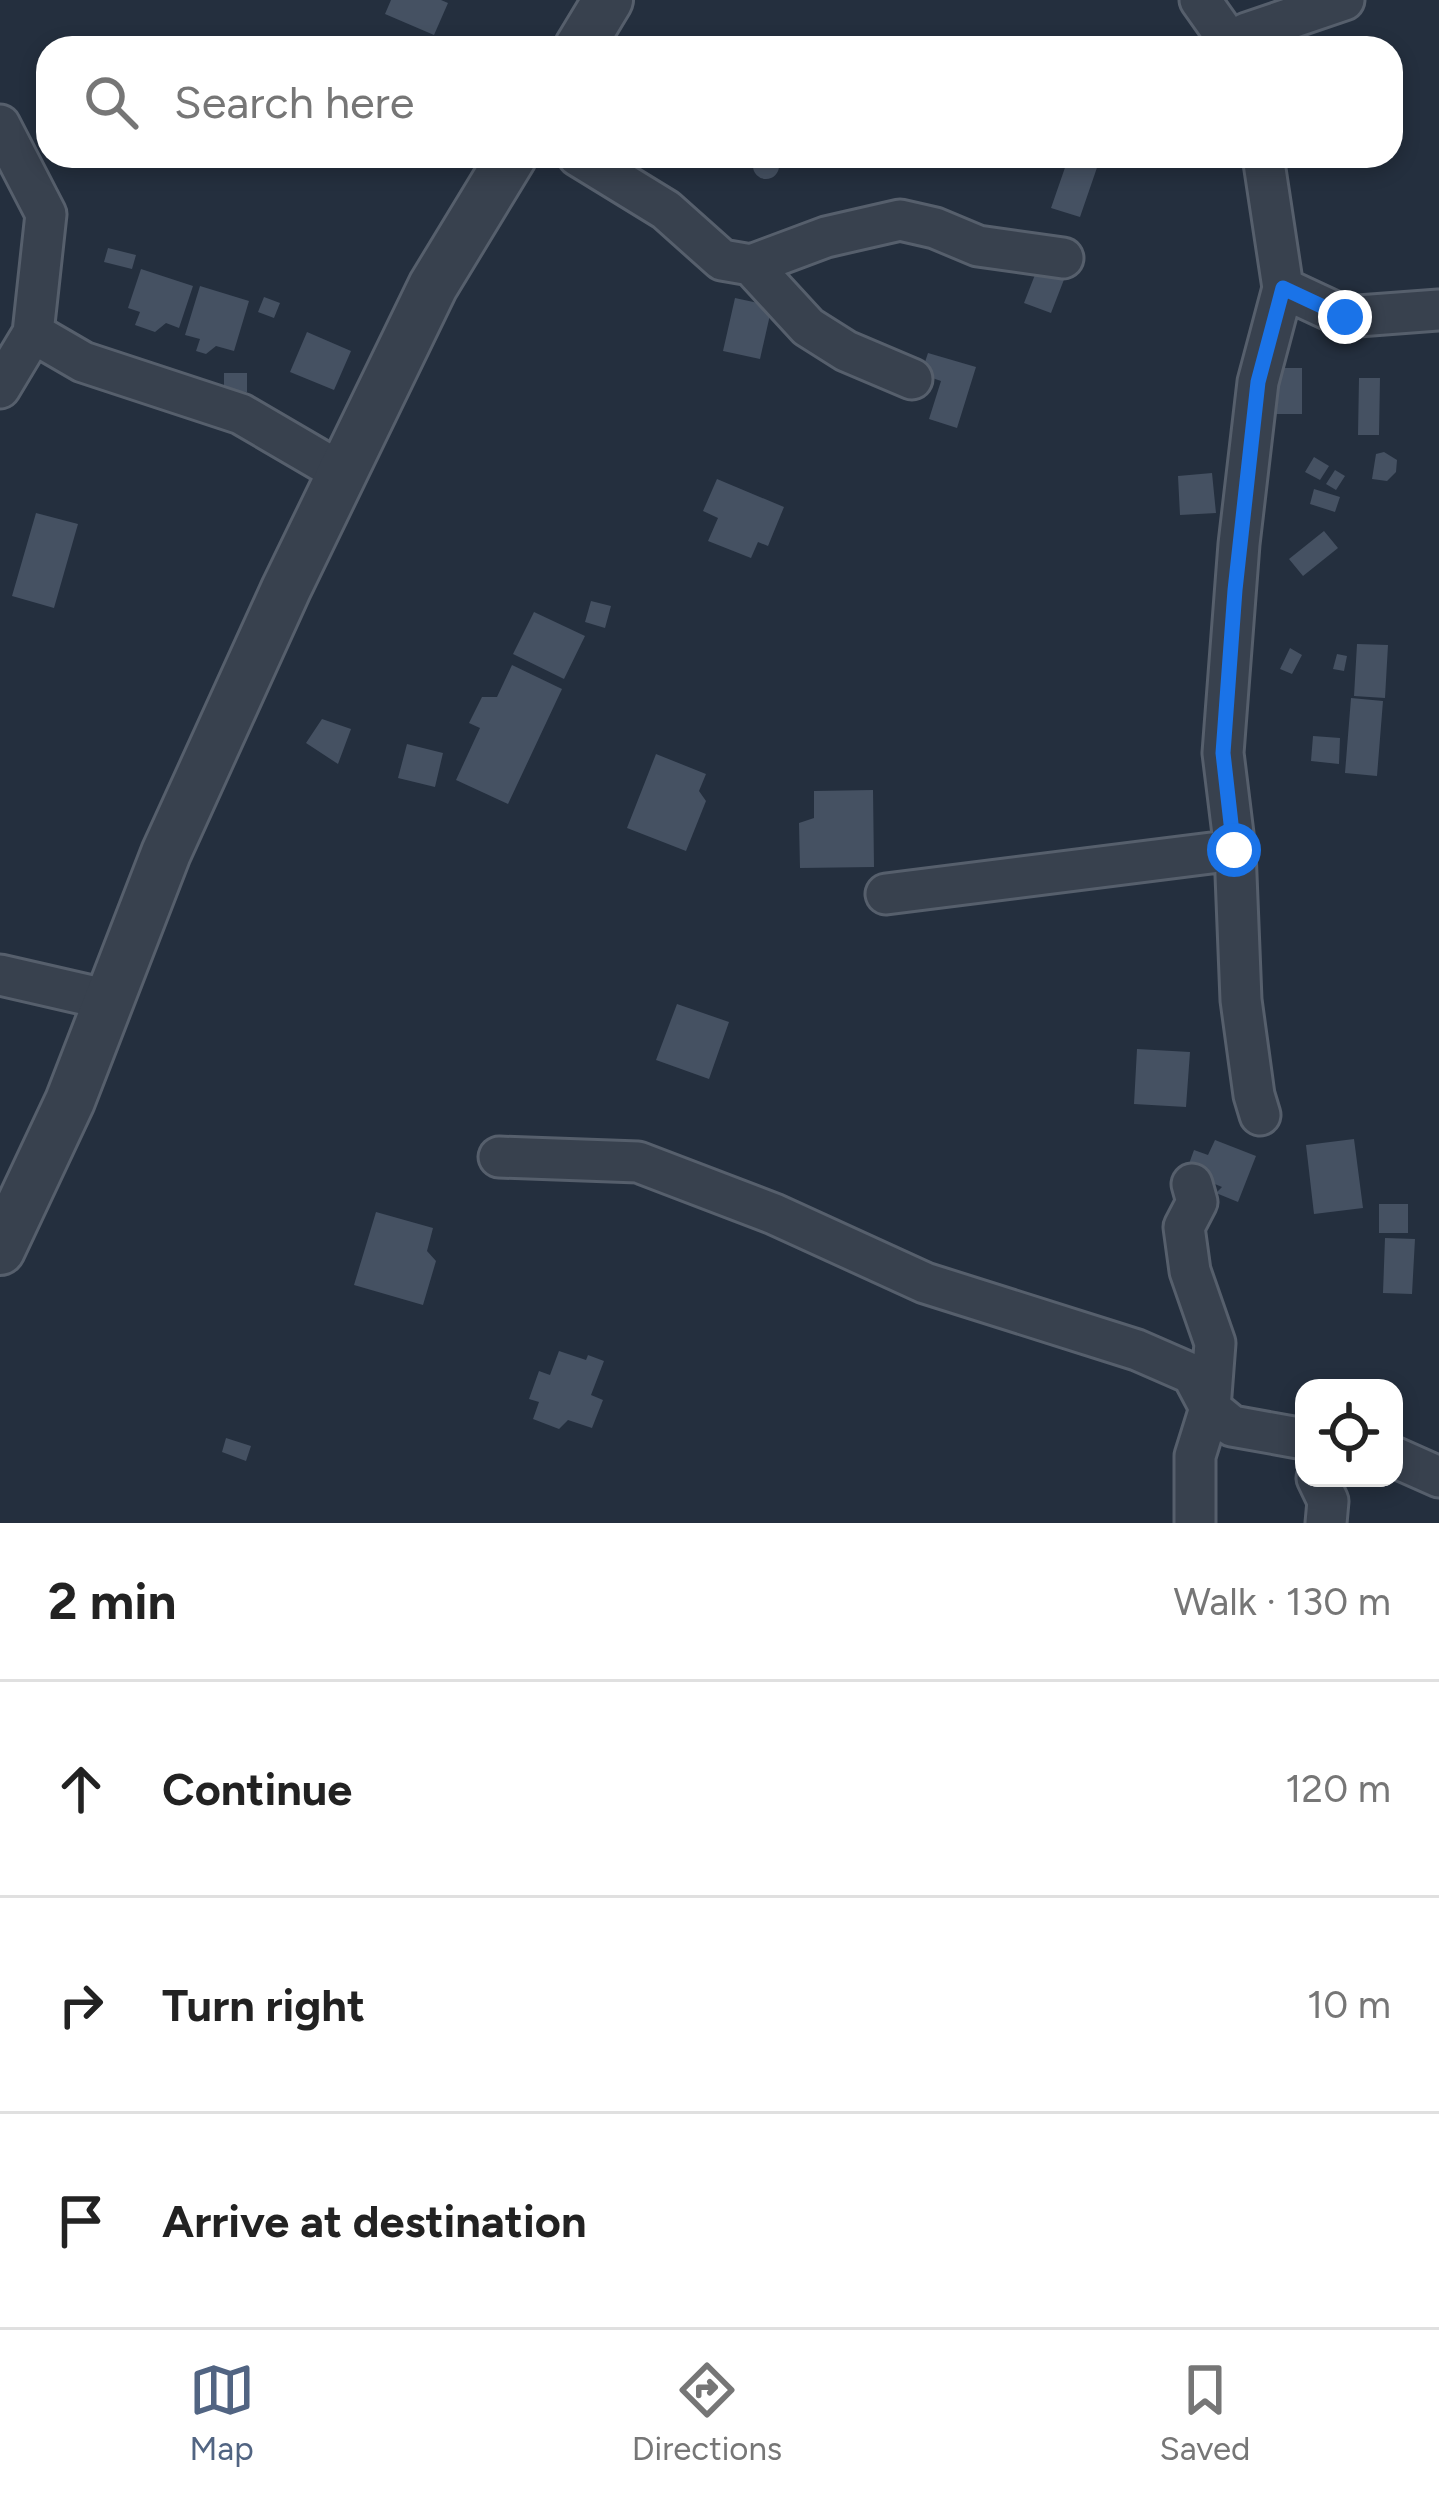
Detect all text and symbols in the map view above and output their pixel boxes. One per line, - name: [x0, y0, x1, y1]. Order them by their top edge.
- search box: [36, 36, 1403, 168]
- icon: search: [78, 69, 144, 135]
- text: Search here: [174, 75, 414, 129]
- route end: [1318, 290, 1372, 344]
- route start: [1207, 823, 1261, 877]
- map controls: [1295, 1379, 1403, 1487]
- button: locate: [1295, 1379, 1403, 1487]
- text: 2 min: [48, 1571, 176, 1632]
- text: Walk · 130 m: [1173, 1578, 1391, 1625]
- icon: ahead: [48, 1756, 114, 1822]
- text: Continue: [162, 1762, 352, 1816]
- text: 120 m: [1285, 1765, 1391, 1812]
- icon: right: [48, 1972, 114, 2038]
- text: Turn right: [162, 1978, 365, 2032]
- text: 10 m: [1307, 1981, 1391, 2028]
- icon: arrive: [48, 2188, 114, 2254]
- text: Arrive at destination: [162, 2194, 586, 2248]
- tab: Map: [189, 2357, 255, 2468]
- tab: Directions: [632, 2357, 782, 2468]
- tab: Saved: [1159, 2357, 1250, 2468]

